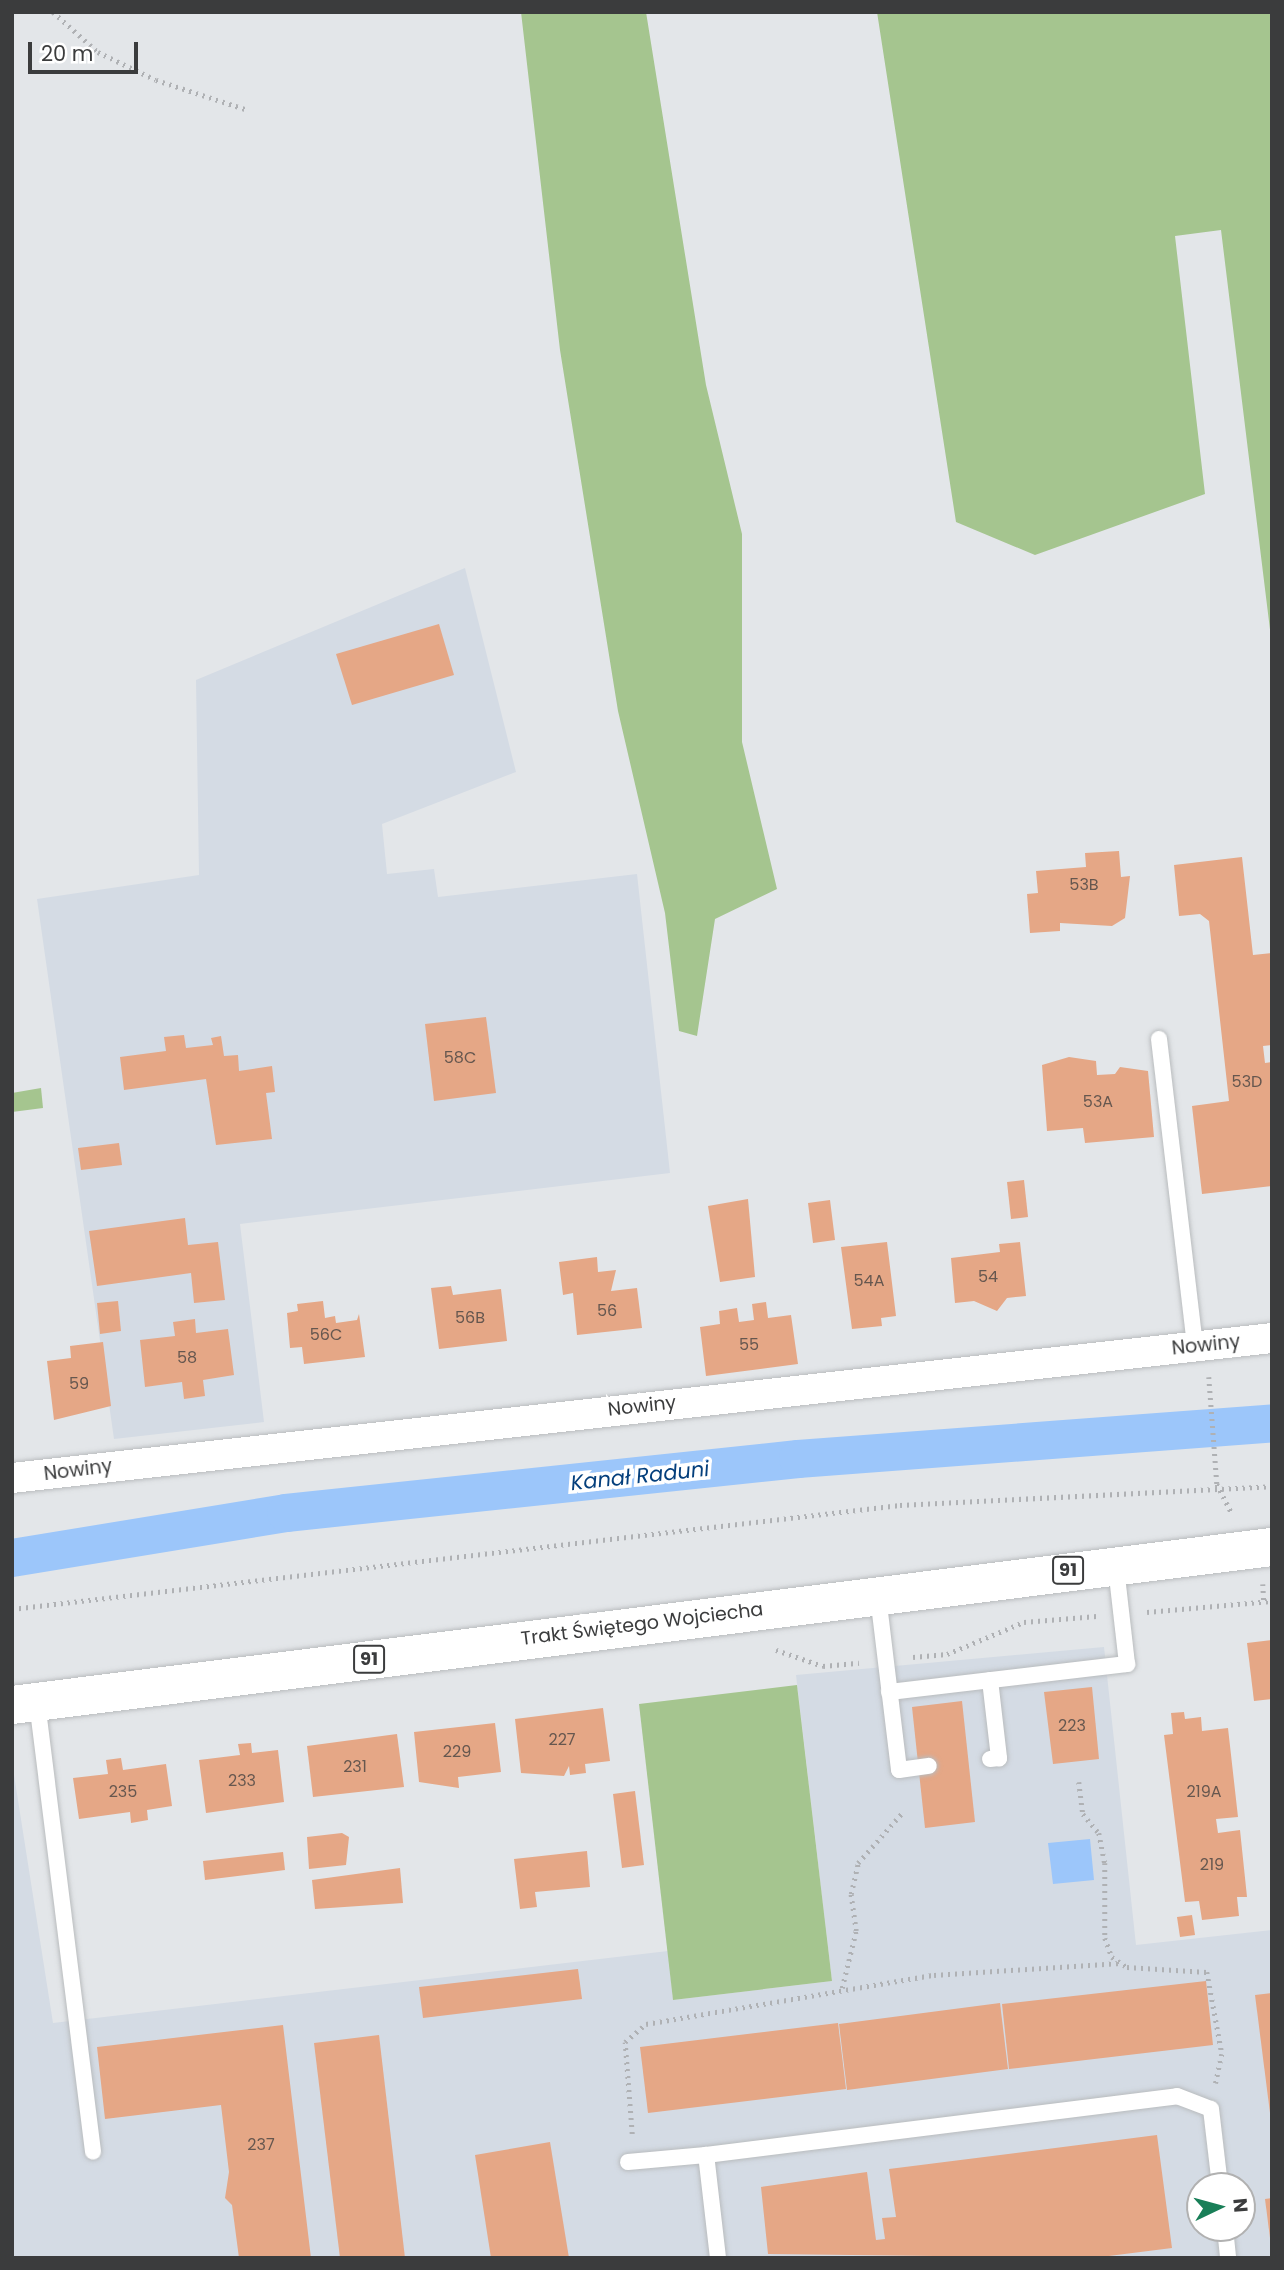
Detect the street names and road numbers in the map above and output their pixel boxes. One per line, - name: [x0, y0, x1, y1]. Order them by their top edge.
- street label: Nowiny: [1171, 1330, 1241, 1360]
- street label: Nowiny: [607, 1391, 677, 1421]
- street label: Nowiny: [43, 1455, 113, 1485]
- road number: 91: [1050, 1555, 1086, 1584]
- street label: Trakt Świętego Wojciecha: [520, 1598, 764, 1650]
- road number: 91: [352, 1644, 386, 1674]

